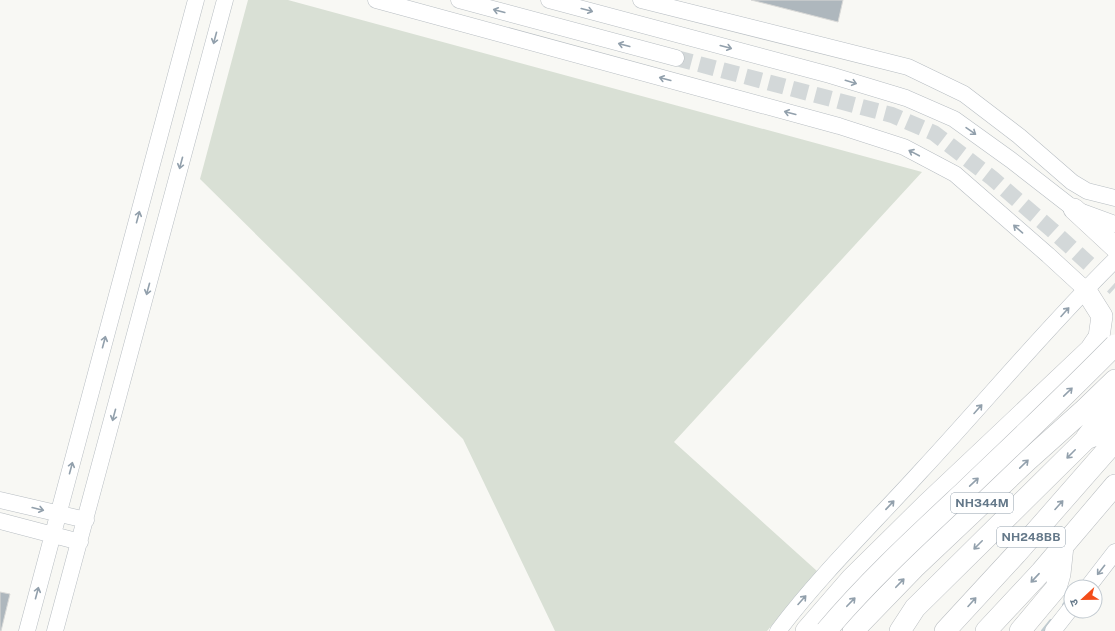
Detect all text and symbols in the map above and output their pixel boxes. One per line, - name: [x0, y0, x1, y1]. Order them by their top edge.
- one-way arrow: [493, 7, 506, 14]
- one-way arrow: [580, 7, 593, 14]
- one-way arrow: [211, 31, 218, 44]
- one-way arrow: [618, 40, 631, 48]
- one-way arrow: [719, 44, 732, 52]
- one-way arrow: [659, 75, 672, 82]
- one-way arrow: [845, 79, 858, 86]
- one-way arrow: [784, 109, 797, 116]
- one-way arrow: [965, 127, 976, 135]
- one-way arrow: [908, 148, 920, 156]
- one-way arrow: [177, 157, 184, 170]
- one-way arrow: [135, 210, 142, 223]
- one-way arrow: [1014, 225, 1024, 234]
- one-way arrow: [143, 282, 151, 295]
- one-way arrow: [1060, 307, 1070, 317]
- one-way arrow: [101, 336, 109, 349]
- one-way arrow: [1063, 387, 1073, 396]
- one-way arrow: [973, 404, 983, 414]
- one-way arrow: [110, 408, 117, 421]
- one-way arrow: [1066, 449, 1076, 459]
- one-way arrow: [1019, 459, 1029, 468]
- one-way arrow: [68, 462, 75, 475]
- one-way arrow: [969, 477, 980, 486]
- road number: NH344M: [951, 493, 1013, 513]
- one-way arrow: [886, 500, 895, 510]
- one-way arrow: [1054, 500, 1063, 511]
- one-way arrow: [31, 505, 44, 513]
- road number: NH248BB: [997, 527, 1065, 547]
- one-way arrow: [973, 540, 983, 550]
- one-way arrow: [1097, 564, 1106, 575]
- one-way arrow: [1030, 573, 1039, 583]
- one-way arrow: [895, 577, 904, 588]
- north arrow: [1063, 579, 1103, 619]
- one-way arrow: [34, 587, 41, 600]
- one-way arrow: [798, 595, 807, 606]
- one-way arrow: [847, 597, 856, 607]
- text: उ: [1067, 597, 1080, 608]
- one-way arrow: [967, 598, 976, 608]

